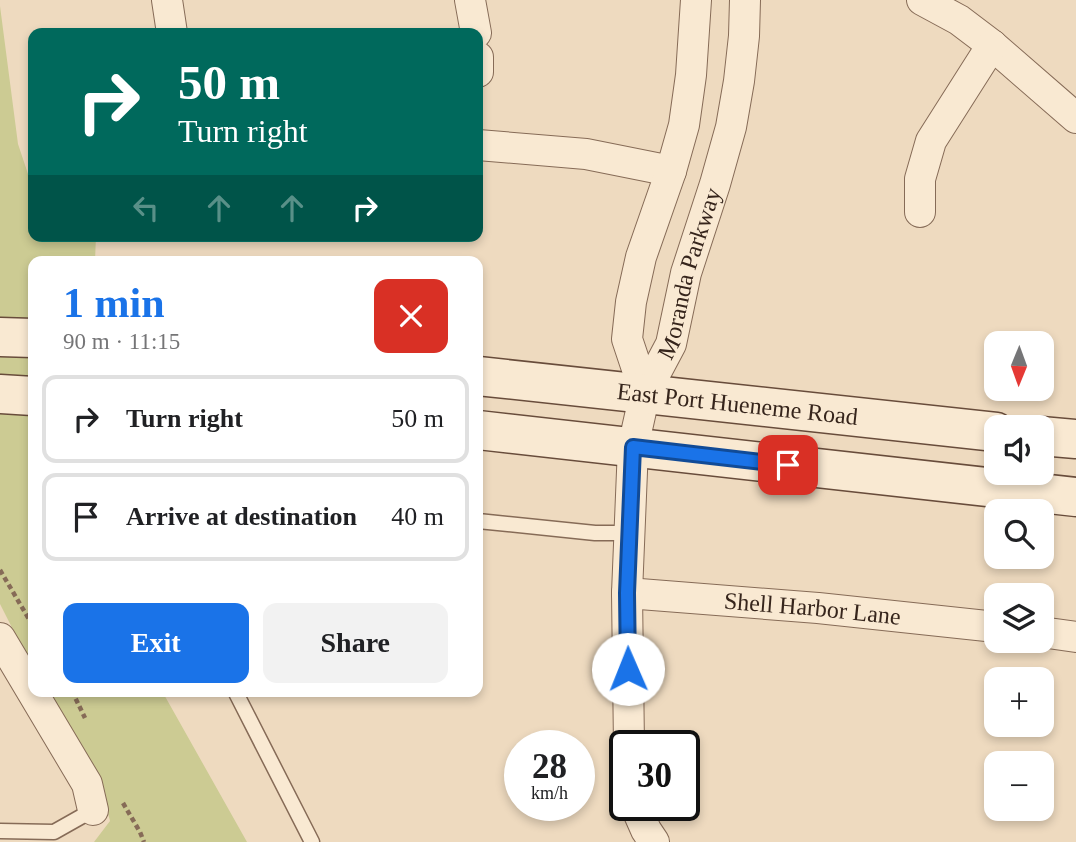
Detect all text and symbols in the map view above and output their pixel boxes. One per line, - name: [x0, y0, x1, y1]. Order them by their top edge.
- text: 50 m: [178, 55, 280, 110]
- icon: right: [63, 56, 154, 147]
- text: Turn right: [178, 113, 308, 149]
- street label: Moranda Parkway: [652, 184, 726, 364]
- icon: left: [127, 189, 165, 227]
- icon: ahead: [200, 189, 238, 227]
- icon: ahead: [273, 189, 311, 227]
- icon: right: [346, 189, 384, 227]
- button: close: [374, 279, 448, 353]
- text: 1 min: [63, 280, 165, 326]
- text: 90 m · 11:15: [63, 329, 180, 354]
- north arrow: [984, 331, 1054, 401]
- map controls: [984, 331, 1054, 821]
- street label: East Port Hueneme Road: [616, 378, 859, 430]
- icon: right: [67, 400, 105, 438]
- text: Turn right: [126, 404, 243, 433]
- text: 50 m: [391, 404, 444, 433]
- button: sound: [984, 415, 1054, 485]
- pin: [758, 435, 818, 495]
- icon: arrive: [769, 446, 807, 484]
- icon: arrive: [67, 498, 105, 536]
- button: search: [984, 499, 1054, 569]
- text: Arrive at destination: [126, 502, 357, 531]
- text: 40 m: [391, 502, 444, 531]
- button: layers: [984, 583, 1054, 653]
- street label: Shell Harbor Lane: [723, 588, 902, 630]
- button: Exit: [63, 603, 249, 683]
- button: Share: [263, 603, 448, 683]
- position arrow: [591, 632, 665, 706]
- button: +: [984, 667, 1054, 737]
- speed limit sign: 30: [609, 730, 700, 821]
- text: 28: [532, 747, 567, 786]
- button: −: [984, 751, 1054, 821]
- text: km/h: [531, 783, 568, 803]

